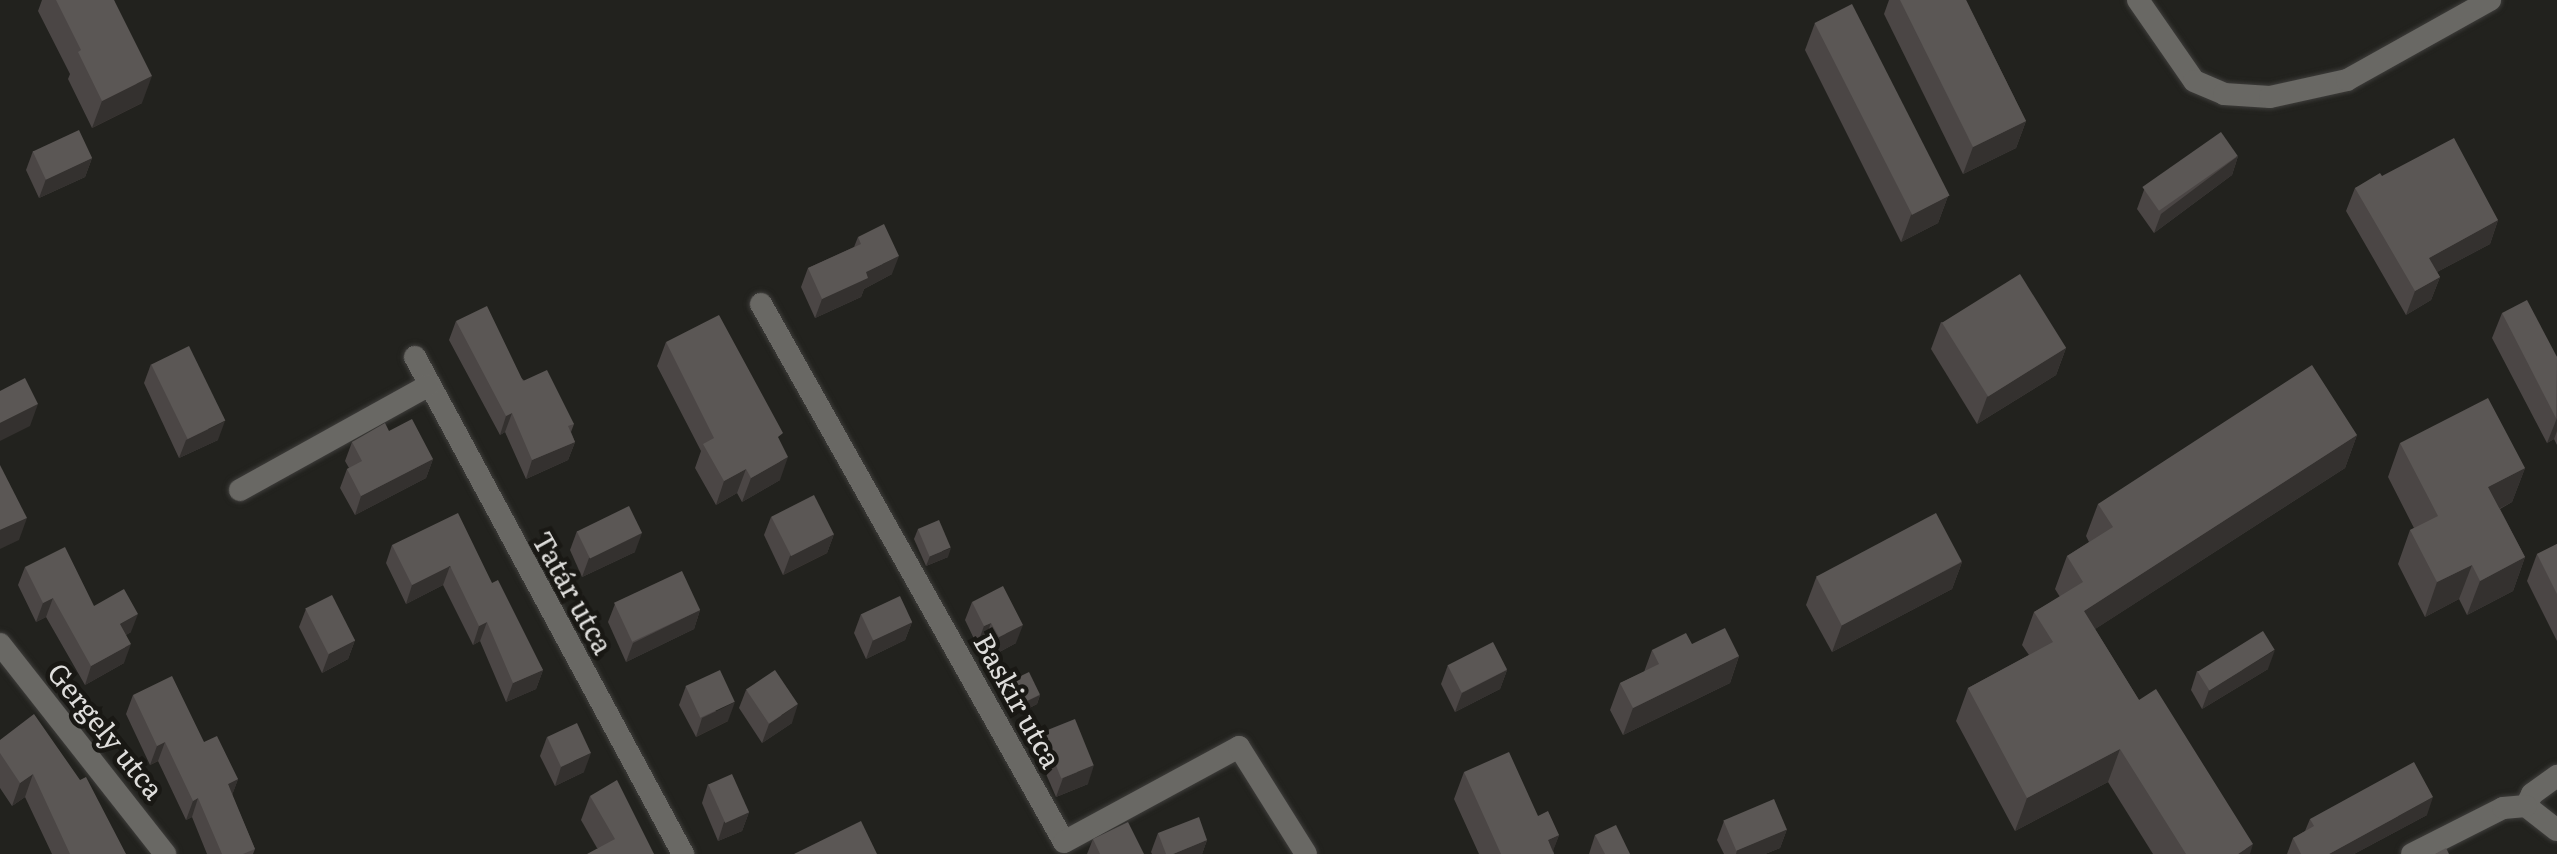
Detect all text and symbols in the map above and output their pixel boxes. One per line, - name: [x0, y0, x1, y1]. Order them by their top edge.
- street label: Tatár utca: [527, 525, 621, 659]
- street label: Baskir utca: [968, 627, 1070, 773]
- street label: Gergely utca: [42, 655, 172, 805]

